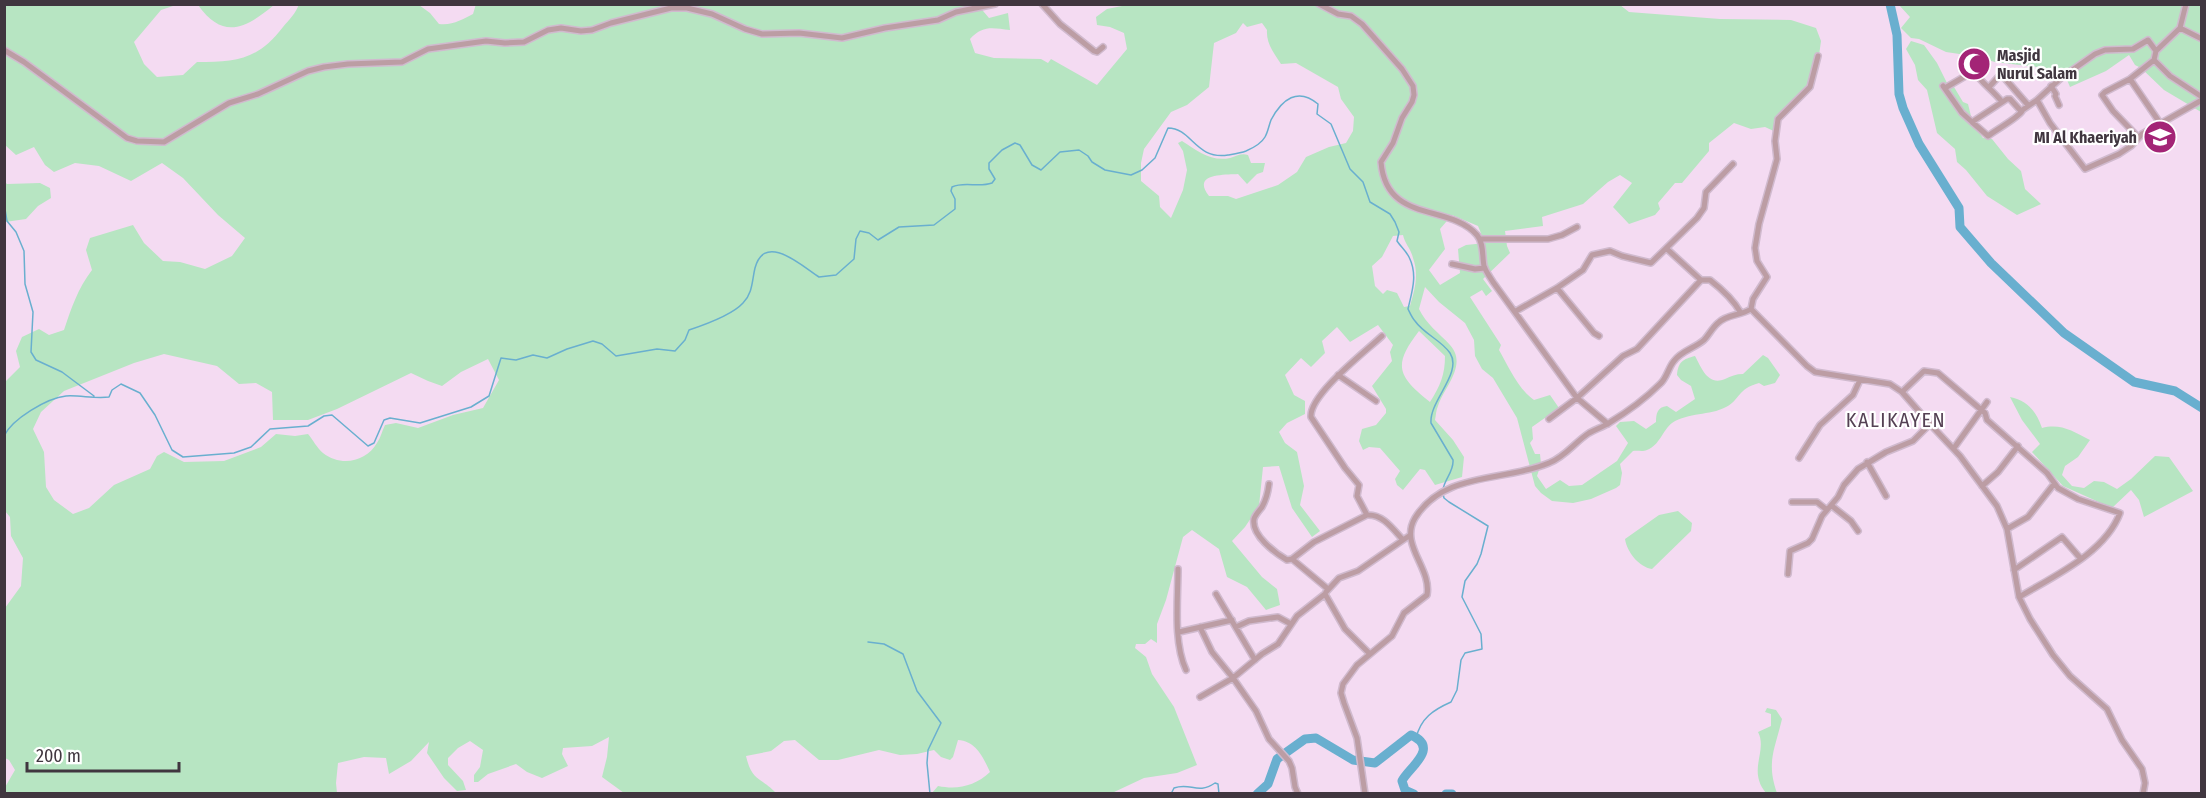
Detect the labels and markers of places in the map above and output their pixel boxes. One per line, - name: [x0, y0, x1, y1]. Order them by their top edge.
- mosque icon: Masjid Nurul Salam: [1956, 46, 1992, 82]
- place label: Masjid Nurul Salam: [1997, 46, 2077, 83]
- school or university icon: MI Al Khaeriyah: [2142, 119, 2178, 155]
- place label: MI Al Khaeriyah: [2034, 128, 2137, 147]

